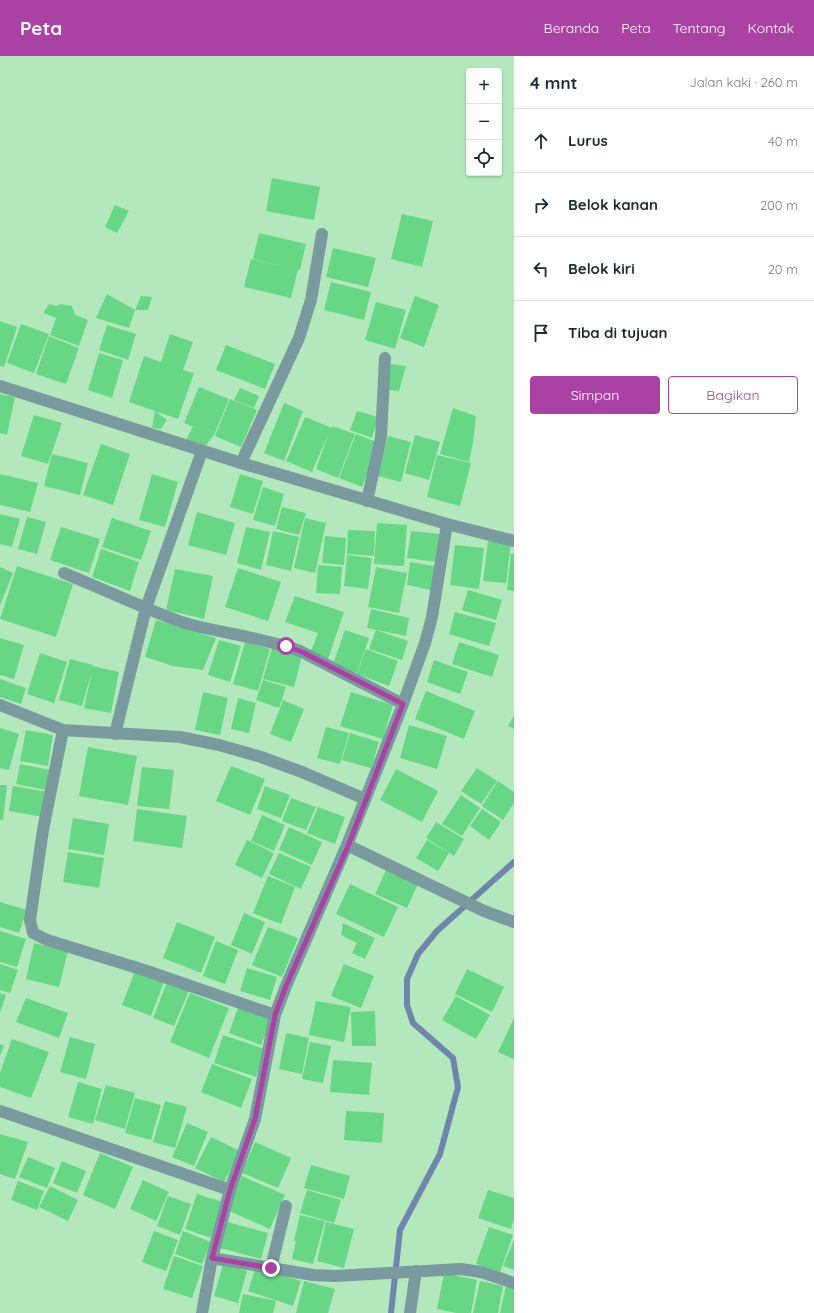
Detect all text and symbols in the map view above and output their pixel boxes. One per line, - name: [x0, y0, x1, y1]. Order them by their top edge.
- text: Peta: [20, 16, 62, 40]
- text: Beranda: [544, 19, 599, 37]
- text: Peta: [621, 19, 651, 37]
- text: Tentang: [673, 19, 726, 37]
- text: Kontak: [748, 19, 794, 37]
- map controls: [466, 68, 502, 176]
- button: +: [466, 68, 502, 104]
- text: 4 mnt: [530, 72, 578, 93]
- text: Jalan kaki · 260 m: [689, 74, 798, 90]
- button: −: [466, 104, 502, 140]
- icon: ahead: [530, 130, 552, 152]
- text: Lurus: [568, 131, 608, 150]
- text: 40 m: [768, 133, 798, 149]
- button: locate: [466, 140, 502, 176]
- icon: right: [530, 194, 552, 216]
- text: Belok kanan: [568, 195, 658, 214]
- text: 200 m: [760, 197, 798, 213]
- icon: left: [530, 258, 552, 280]
- text: Belok kiri: [568, 259, 635, 278]
- text: 20 m: [768, 261, 798, 277]
- icon: arrive: [530, 322, 552, 344]
- text: Tiba di tujuan: [568, 323, 667, 342]
- button: Simpan: [530, 376, 660, 414]
- button: Bagikan: [668, 376, 798, 414]
- route start: [277, 637, 295, 655]
- route end: [262, 1259, 280, 1277]

